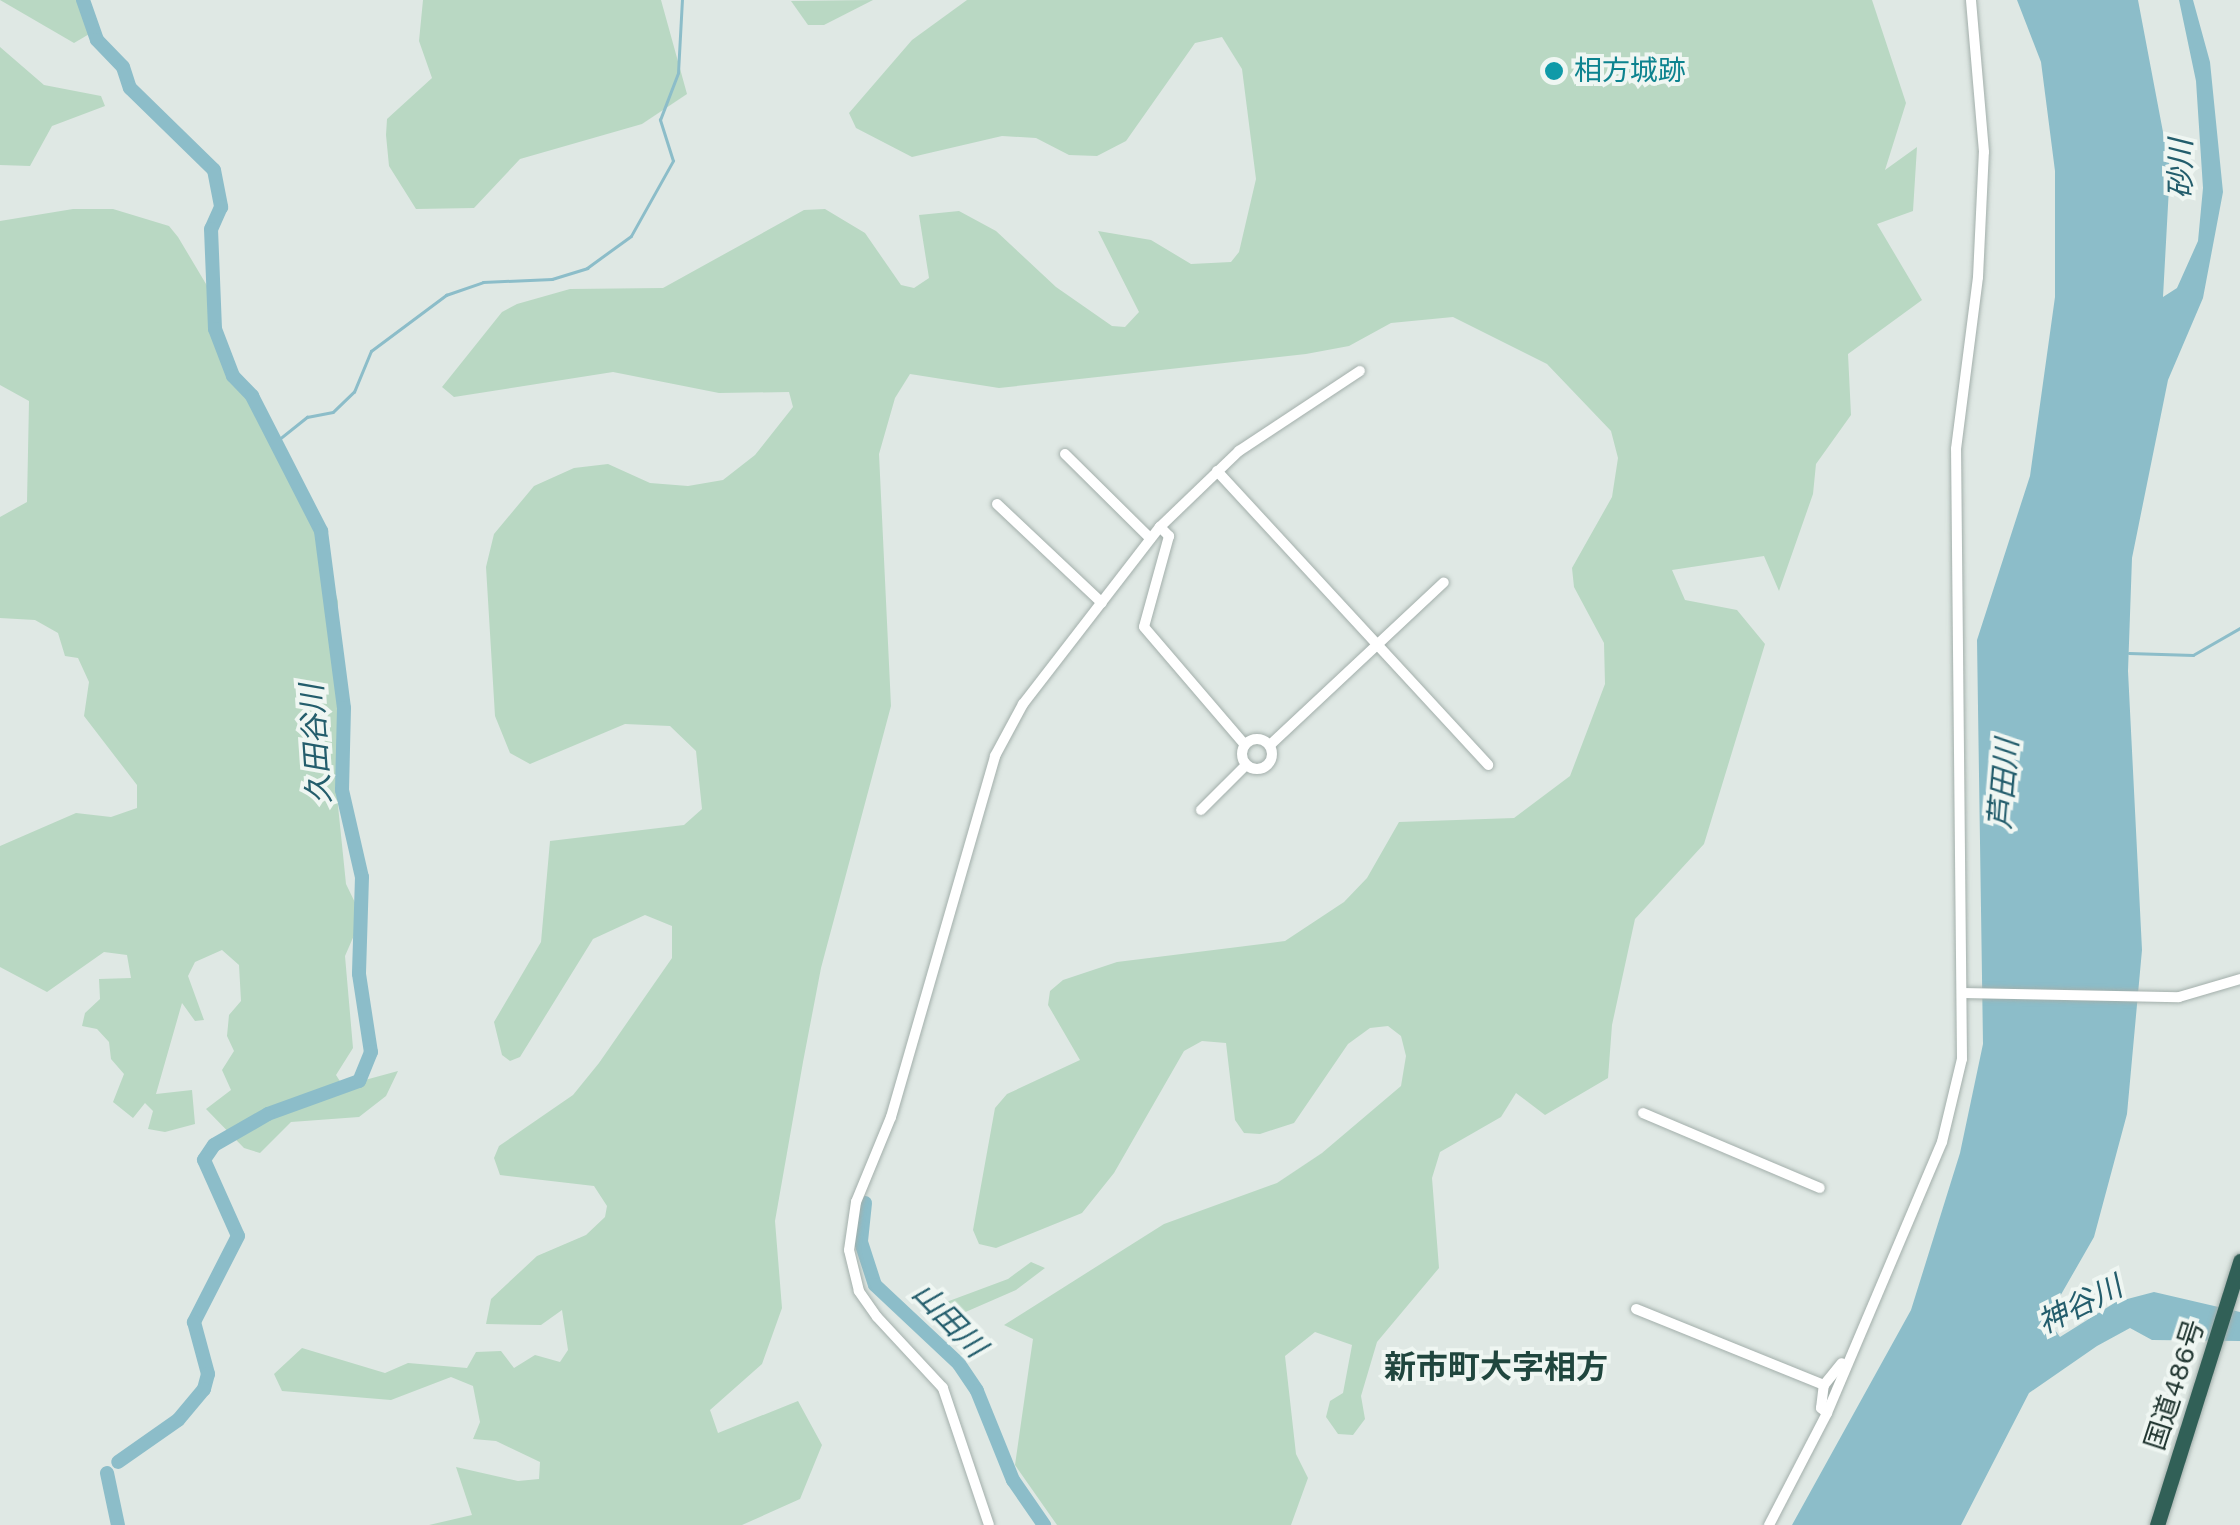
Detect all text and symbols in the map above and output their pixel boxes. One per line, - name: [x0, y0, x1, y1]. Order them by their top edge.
- place label: 相方城跡: [1574, 54, 1686, 88]
- marker: 相方城跡: [1543, 60, 1565, 82]
- water label: 砂川: [2163, 139, 2199, 199]
- water label: 久田谷川: [294, 683, 338, 805]
- water label: 芦田川: [1982, 738, 2026, 830]
- water label: 神谷川: [2032, 1269, 2128, 1341]
- water label: 山田川: [905, 1275, 993, 1365]
- street label: 国道486号: [2138, 1315, 2212, 1455]
- district label: 新市町大字相方: [1384, 1348, 1608, 1386]

